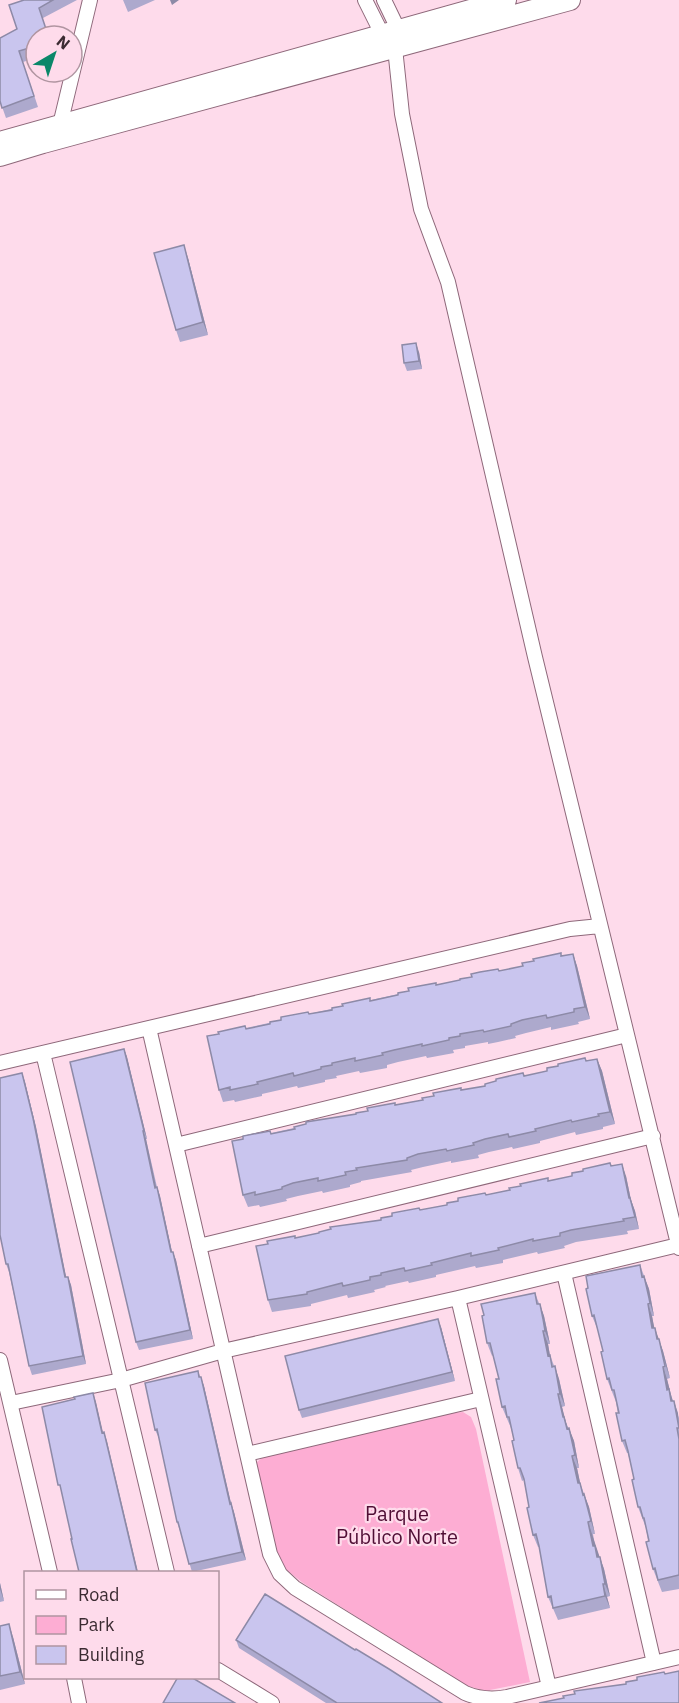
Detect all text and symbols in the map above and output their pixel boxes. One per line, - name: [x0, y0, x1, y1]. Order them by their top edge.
- north arrow: [24, 24, 84, 84]
- text: N: [53, 31, 74, 54]
- park label: Parque Público Norte: [336, 1500, 458, 1550]
- legend: [24, 1571, 219, 1679]
- text: Road: [78, 1583, 119, 1606]
- text: Park: [78, 1613, 115, 1636]
- text: Building: [78, 1643, 145, 1666]

